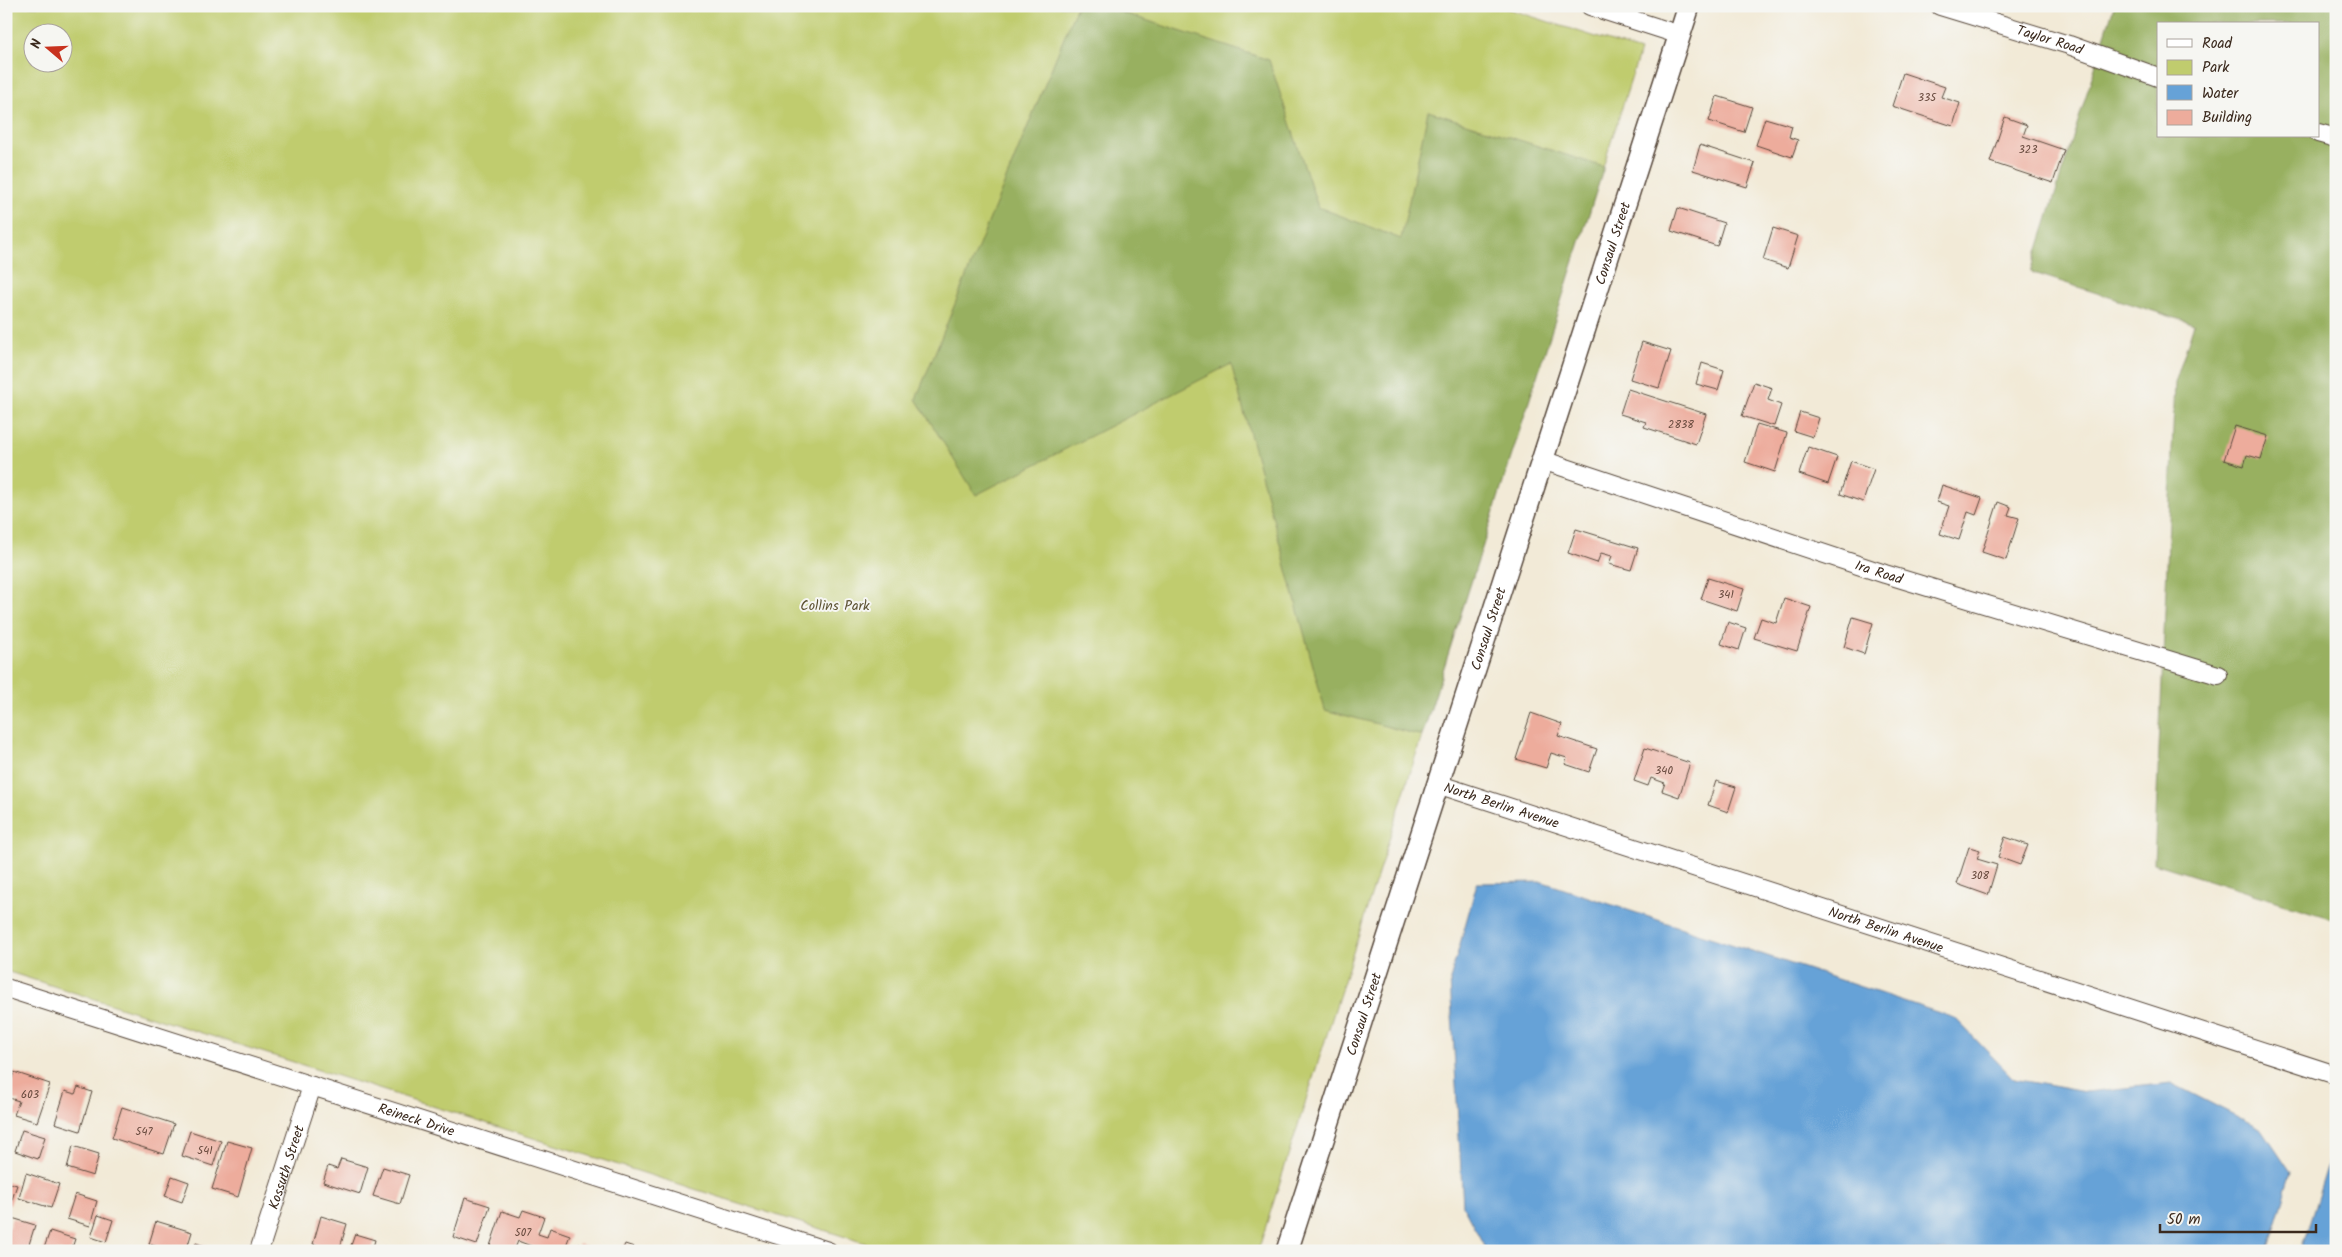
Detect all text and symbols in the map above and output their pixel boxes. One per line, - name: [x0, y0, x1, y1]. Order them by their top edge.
- street label: Taylor Road: [2014, 20, 2087, 62]
- north arrow: [22, 22, 72, 72]
- legend: [2157, 22, 2320, 138]
- text: Road: [2202, 32, 2233, 56]
- text: N: [25, 36, 49, 52]
- text: Park: [2202, 56, 2230, 80]
- text: Water: [2202, 82, 2239, 106]
- house number: 335: [1918, 89, 1937, 107]
- text: Building: [2202, 106, 2252, 130]
- house number: 323: [2019, 141, 2037, 159]
- street label: Consaul Street: [1590, 199, 1637, 288]
- house number: 2838: [1668, 416, 1694, 434]
- street label: Ira Road: [1852, 555, 1906, 591]
- street label: Consaul Street: [1465, 584, 1513, 673]
- house number: 341: [1718, 586, 1734, 604]
- park label: Collins Park: [800, 595, 870, 617]
- house number: 340: [1655, 762, 1673, 780]
- street label: North Berlin Avenue: [1441, 777, 1563, 835]
- house number: 308: [1971, 867, 1990, 885]
- street label: North Berlin Avenue: [1825, 901, 1947, 959]
- street label: Consaul Street: [1341, 969, 1388, 1059]
- house number: 603: [21, 1086, 39, 1104]
- street label: Reineck Drive: [375, 1098, 458, 1143]
- street label: Kossuth Street: [263, 1122, 311, 1212]
- house number: 547: [135, 1123, 153, 1141]
- house number: 541: [197, 1142, 213, 1160]
- scale bar: [2160, 1202, 2316, 1234]
- text: 50 m: [2167, 1208, 2201, 1232]
- house number: 507: [515, 1224, 532, 1242]

